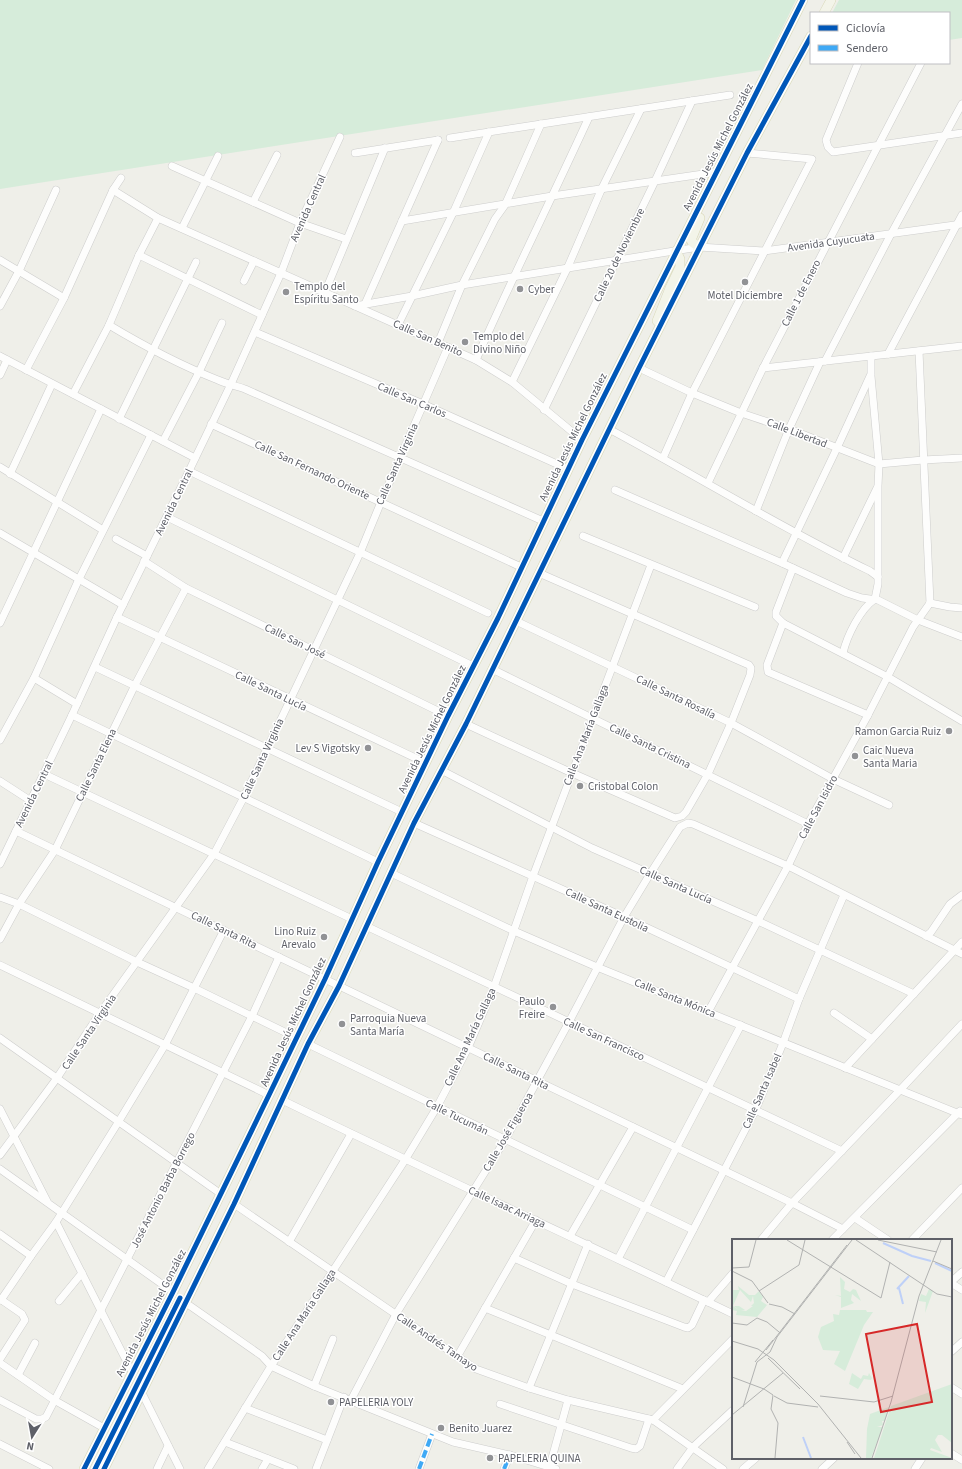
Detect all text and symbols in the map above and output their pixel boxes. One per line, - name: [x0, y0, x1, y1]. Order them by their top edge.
- legend: [810, 12, 950, 64]
- text: Ciclovía: [846, 20, 885, 37]
- text: Sendero: [846, 40, 888, 57]
- street label: Avenida Jesús Michel González: [679, 81, 757, 213]
- street label: Avenida Central: [286, 172, 330, 244]
- street label: Calle 20 de Noviembre: [590, 205, 648, 304]
- street label: Avenida Cuyucuata: [787, 228, 875, 256]
- street label: Calle 1 de Enero: [778, 257, 824, 329]
- marker: Motel Diciembre: [740, 277, 750, 287]
- place label: Templo del Espíritu Santo: [294, 279, 359, 307]
- place label: Cyber: [528, 282, 555, 297]
- marker: Cyber: [515, 284, 525, 294]
- marker: Templo del Espíritu Santo: [281, 287, 291, 297]
- place label: Motel Diciembre: [708, 288, 783, 303]
- street label: Calle San Benito: [391, 316, 465, 360]
- place label: Templo del Divino Niño: [473, 329, 526, 357]
- marker: Templo del Divino Niño: [460, 337, 470, 347]
- street label: Avenida Jesús Michel González: [535, 370, 611, 504]
- street label: Calle San Carlos: [375, 379, 449, 421]
- street label: Calle Libertad: [765, 415, 829, 451]
- street label: Calle Santa Virginia: [372, 421, 422, 507]
- street label: Calle San Fernando Oriente: [252, 437, 373, 504]
- street label: Avenida Central: [151, 466, 197, 538]
- street label: Calle San José: [262, 620, 328, 662]
- street label: Avenida Jesús Michel González: [394, 662, 470, 796]
- street label: Calle Santa Lucía: [233, 667, 309, 715]
- street label: Calle Santa Rosalía: [634, 671, 718, 723]
- street label: Calle Ana María Gallaga: [560, 682, 612, 788]
- street label: Calle Santa Virginia: [237, 716, 287, 802]
- street label: Calle Santa Cristina: [607, 720, 693, 772]
- place label: Ramon Garcia Ruiz: [855, 724, 941, 739]
- street label: Calle Santa Elena: [72, 726, 120, 804]
- marker: Ramon Garcia Ruiz: [944, 726, 954, 736]
- place label: Lev S Vigotsky: [296, 741, 360, 756]
- marker: Lev S Vigotsky: [363, 743, 373, 753]
- place label: Caic Nueva Santa Maria: [863, 743, 917, 771]
- marker: Caic Nueva Santa Maria: [850, 751, 860, 761]
- street label: Avenida Central: [11, 758, 57, 830]
- street label: Calle San Isidro: [795, 772, 841, 842]
- place label: Cristobal Colon: [588, 779, 658, 794]
- marker: Cristobal Colon: [575, 781, 585, 791]
- street label: Calle Santa Lucía: [637, 862, 715, 908]
- street label: Calle Santa Eustolia: [563, 884, 651, 936]
- street label: Calle Santa Rita: [188, 908, 260, 952]
- place label: Lino Ruiz Arevalo: [274, 924, 316, 952]
- marker: Lino Ruiz Arevalo: [319, 932, 329, 942]
- street label: Avenida Jesús Michel González: [256, 955, 330, 1089]
- street label: Calle Santa Mónica: [632, 975, 718, 1021]
- street label: Calle Ana María Gallaga: [441, 985, 499, 1089]
- street label: Calle Santa Virginia: [58, 991, 120, 1073]
- place label: Paulo Freire: [519, 994, 546, 1022]
- marker: Paulo Freire: [548, 1002, 558, 1012]
- place label: Parroquia Nueva Santa María: [350, 1011, 426, 1039]
- street label: Calle San Francisco: [561, 1014, 647, 1064]
- marker: Parroquia Nueva Santa María: [337, 1019, 347, 1029]
- street label: Calle Santa Rita: [480, 1049, 552, 1093]
- street label: Calle Santa Isabel: [739, 1051, 785, 1131]
- street label: Calle José Figueroa: [479, 1090, 537, 1174]
- street label: Calle Tucumán: [423, 1095, 491, 1139]
- street label: José Antonio Barba Borrego: [127, 1130, 199, 1250]
- street label: Calle Isaac Arriaga: [466, 1183, 548, 1231]
- inset map: [732, 1239, 952, 1459]
- street label: Avenida Jesús Michel González: [112, 1247, 190, 1379]
- street label: Calle Ana María Gallaga: [269, 1266, 339, 1364]
- street label: Calle Andrés Tamayo: [393, 1309, 481, 1375]
- place label: PAPELERIA YOLY: [339, 1395, 414, 1410]
- marker: PAPELERIA YOLY: [326, 1397, 336, 1407]
- north arrow: [12, 1417, 52, 1457]
- place label: Benito Juarez: [449, 1421, 512, 1436]
- marker: Benito Juarez: [436, 1423, 446, 1433]
- text: N: [25, 1438, 35, 1454]
- place label: PAPELERIA QUINA: [498, 1451, 581, 1466]
- marker: PAPELERIA QUINA: [485, 1453, 495, 1463]

